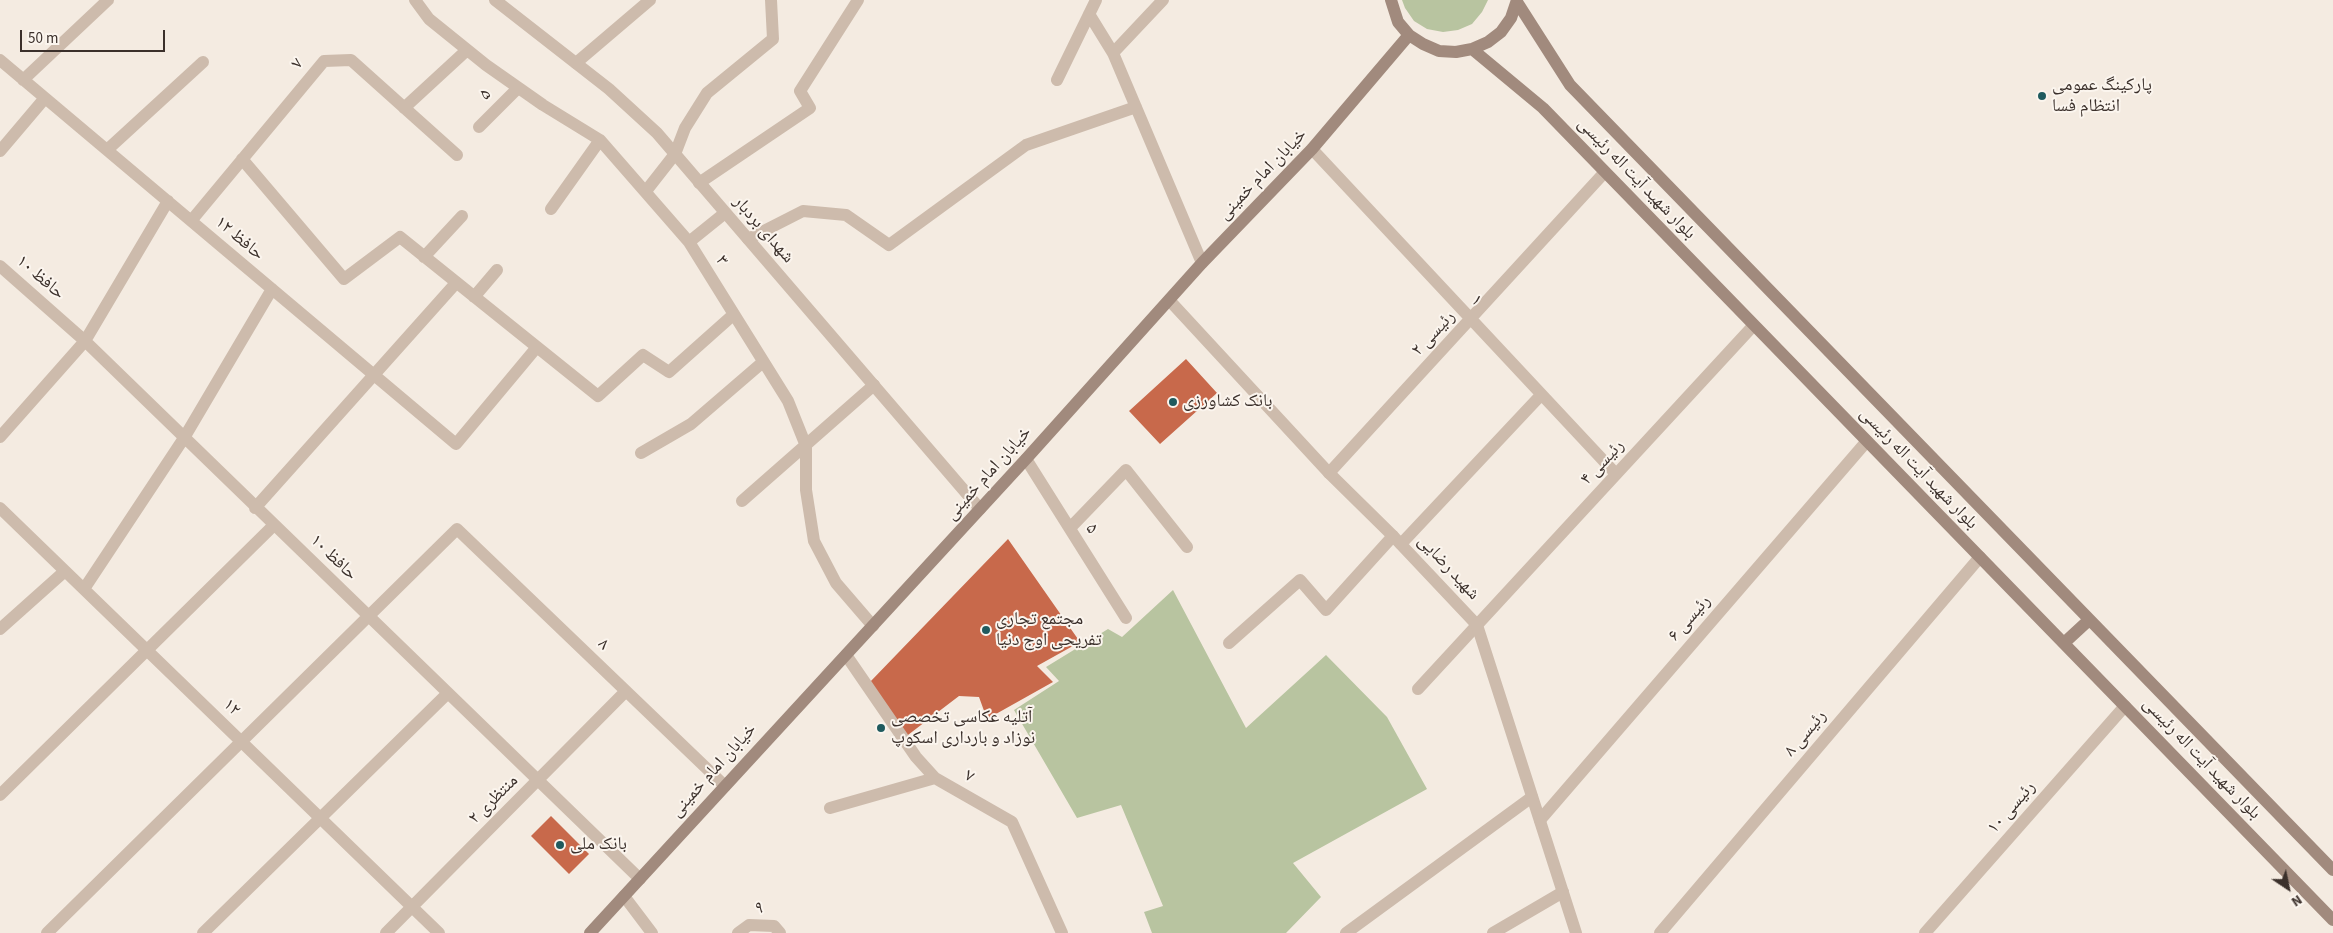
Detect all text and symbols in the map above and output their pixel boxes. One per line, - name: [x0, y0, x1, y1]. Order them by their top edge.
- scale bar: [22, 20, 168, 52]
- text: 50 m: [28, 28, 58, 49]
- street label: ۷: [287, 54, 309, 74]
- place label: پارکینگ عمومی انتظام فسا: [2052, 75, 2152, 118]
- street label: ۵: [475, 85, 497, 105]
- marker: پارکینگ عمومی انتظام فسا: [2036, 90, 2048, 102]
- street label: بلوار شهید آیت اله رئیسی: [1572, 114, 1700, 244]
- street label: خیابان امام خمینی: [1214, 125, 1312, 225]
- street label: شهدای بردبار: [728, 192, 798, 268]
- street label: حافظ ۱۲: [210, 212, 268, 266]
- street label: حافظ ۱۰: [11, 251, 69, 305]
- street label: ۳: [710, 252, 732, 270]
- street label: ۱: [1465, 291, 1487, 311]
- street label: رئیسی ۲: [1408, 307, 1460, 361]
- place label: بانک کشاورزی: [1183, 391, 1272, 413]
- marker: بانک کشاورزی: [1167, 396, 1179, 408]
- street label: بلوار شهید آیت اله رئیسی: [1854, 404, 1982, 534]
- street label: خیابان امام خمینی: [941, 423, 1037, 525]
- street label: رئیسی ۴: [1577, 436, 1629, 490]
- street label: ۵: [1080, 520, 1102, 538]
- street label: حافظ ۱۰: [305, 530, 361, 586]
- street label: شهید رضایی: [1412, 531, 1484, 605]
- street label: رئیسی ۶: [1664, 591, 1716, 647]
- place label: مجتمع تجاری تفریحی اوج دنیا: [996, 609, 1102, 652]
- marker: مجتمع تجاری تفریحی اوج دنیا: [980, 624, 992, 636]
- street label: ۸: [593, 634, 613, 656]
- street label: بلوار شهید آیت اله رئیسی: [2137, 694, 2265, 824]
- street label: ۱۲: [218, 695, 244, 721]
- street label: رئیسی ۸: [1780, 706, 1832, 762]
- place label: آتلیه عکاسی تخصصی نوزاد و بارداری اسکوپ: [891, 707, 1035, 750]
- street label: خیابان امام خمینی: [666, 720, 762, 822]
- marker: آتلیه عکاسی تخصصی نوزاد و بارداری اسکوپ: [875, 722, 887, 734]
- street label: ۷: [960, 766, 978, 788]
- street label: منتظری ۲: [465, 771, 523, 829]
- street label: رئیسی ۱۰: [1983, 777, 2041, 839]
- place label: بانک ملی: [570, 834, 627, 856]
- marker: بانک ملی: [554, 839, 566, 851]
- north arrow: [2263, 863, 2313, 913]
- text: N: [2287, 890, 2306, 911]
- street label: ۹: [754, 898, 764, 920]

